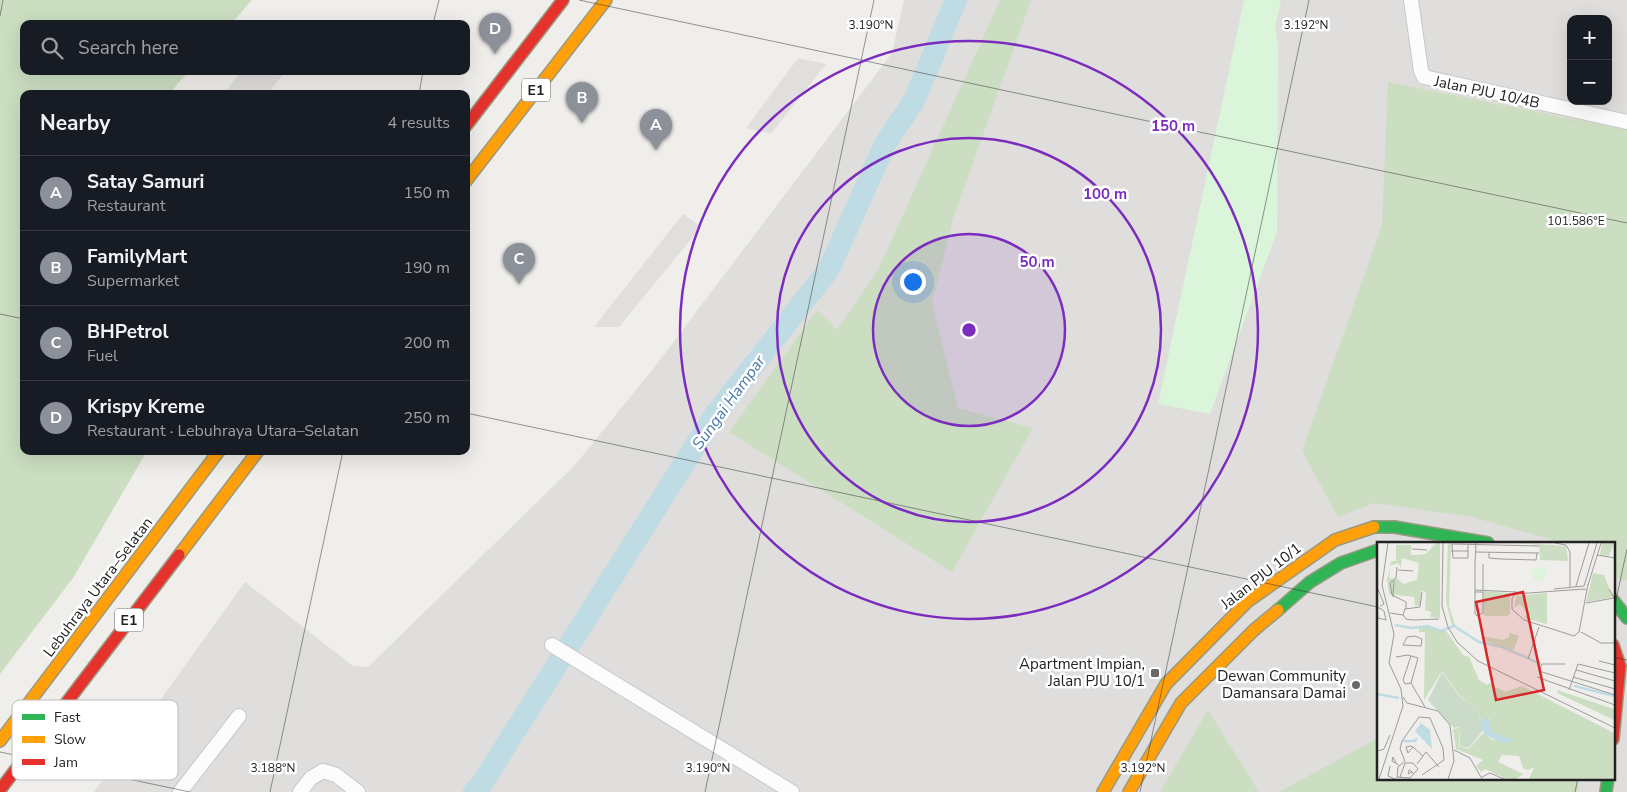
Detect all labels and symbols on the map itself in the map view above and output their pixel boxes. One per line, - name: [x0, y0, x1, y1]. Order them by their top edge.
- pin: D: [479, 13, 511, 54]
- text: 3.190°N: [849, 17, 893, 33]
- text: 3.192°N: [1284, 17, 1328, 33]
- street label: Jalan PJU 10/4B: [1432, 71, 1541, 113]
- road number: E1: [522, 78, 550, 102]
- pin: B: [566, 82, 598, 123]
- pin: A: [640, 109, 672, 150]
- text: 150 m: [1151, 116, 1195, 136]
- text: 100 m: [1083, 184, 1127, 204]
- text: 101.586°E: [1547, 213, 1605, 229]
- pin: C: [503, 243, 535, 284]
- text: 50 m: [1019, 252, 1055, 272]
- your location: [900, 269, 926, 295]
- centre of rings: [960, 321, 978, 339]
- water label: Sungai Hampar: [687, 350, 771, 454]
- street label: Lebuhraya Utara–Selatan: [39, 513, 157, 661]
- street label: Jalan PJU 10/1: [1216, 538, 1305, 614]
- inset map: [1377, 542, 1614, 780]
- road number: E1: [115, 608, 143, 632]
- place label: Apartment Impian, Jalan PJU 10/1: [1019, 654, 1145, 691]
- place label: Dewan Community Damansara Damai: [1217, 666, 1346, 703]
- marker: Apartment Impian, Jalan PJU 10/1: [1149, 667, 1161, 679]
- marker: Dewan Community Damansara Damai: [1350, 679, 1362, 691]
- legend: [12, 700, 178, 780]
- text: Fast: [54, 708, 80, 727]
- text: Slow: [54, 730, 86, 749]
- text: Jam: [53, 753, 78, 772]
- text: 3.188°N: [251, 760, 295, 776]
- text: 3.190°N: [686, 760, 730, 776]
- text: 3.192°N: [1121, 760, 1165, 776]

